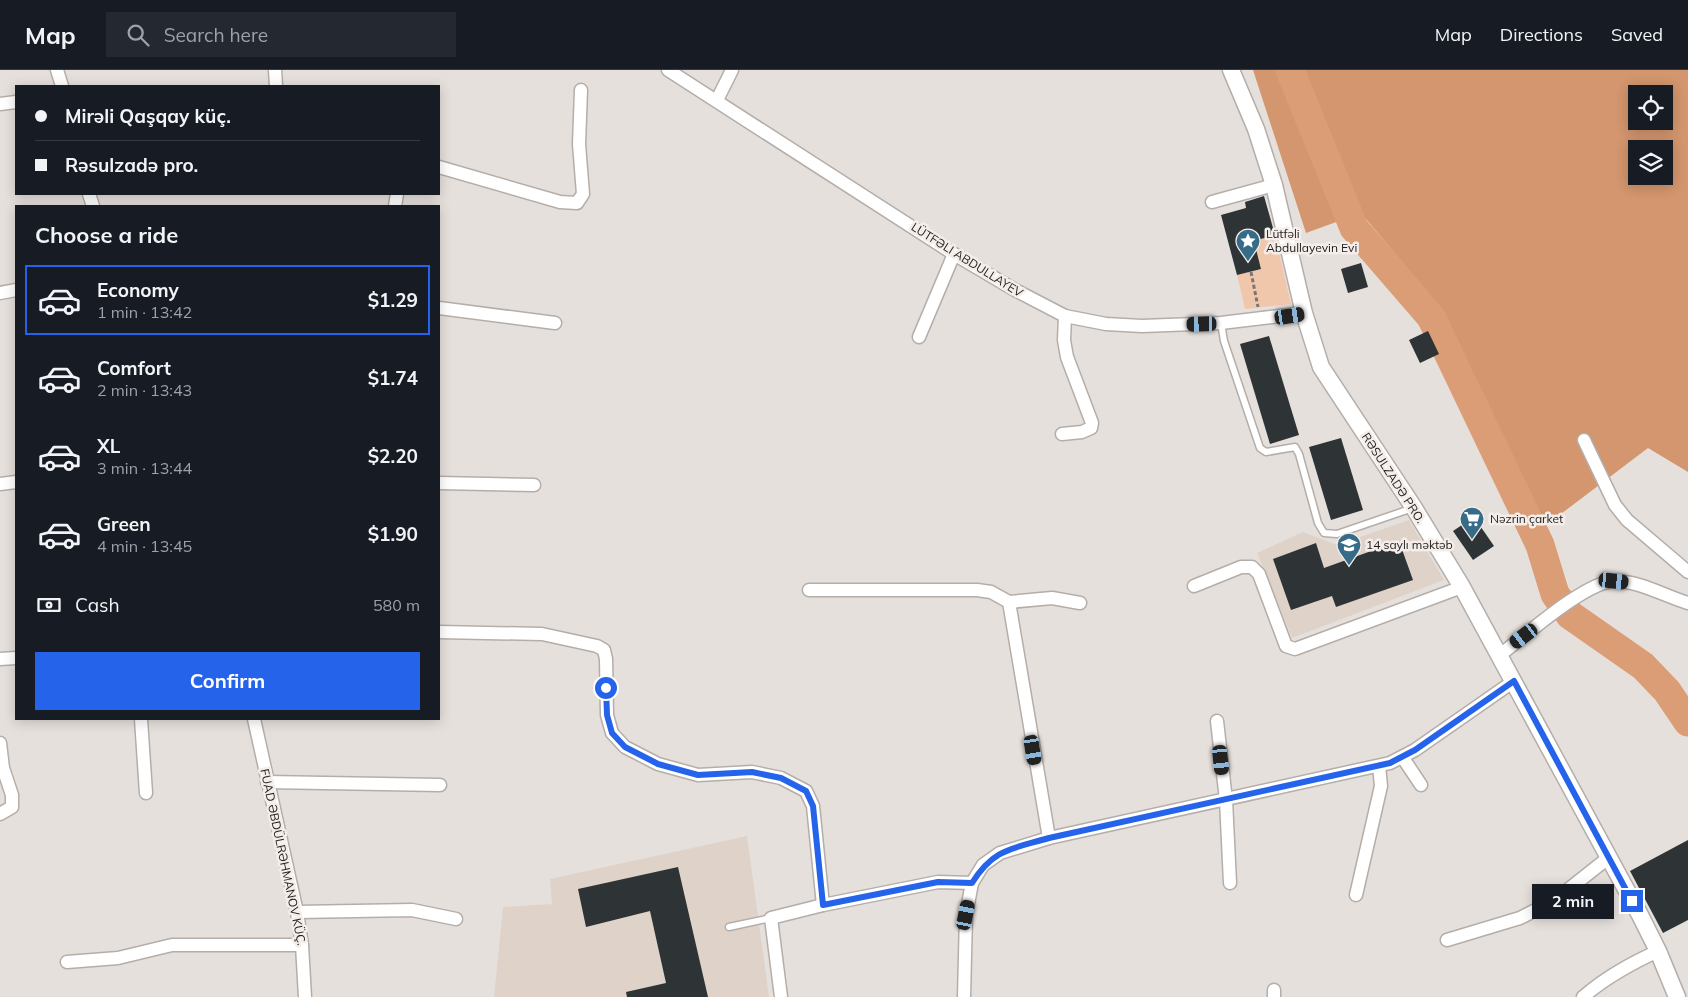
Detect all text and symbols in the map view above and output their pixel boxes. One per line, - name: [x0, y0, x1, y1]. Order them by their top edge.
- search box: [106, 12, 456, 57]
- text: Map: [25, 20, 76, 50]
- icon: search: [124, 21, 152, 49]
- text: Search here: [164, 23, 268, 47]
- text: Map: [1435, 23, 1472, 46]
- text: Directions: [1500, 23, 1583, 46]
- text: Saved: [1611, 23, 1663, 46]
- map controls: [1628, 85, 1673, 185]
- button: locate: [1628, 85, 1673, 130]
- text: Mirəli Qaşqay küç.: [65, 104, 231, 128]
- button: layers: [1628, 140, 1673, 185]
- text: Rəsulzadə pro.: [65, 153, 198, 177]
- street label: LÜTFƏLI ABDULLAYEV: [909, 219, 1026, 300]
- text: Choose a ride: [35, 221, 178, 249]
- place label: Lütfəli Abdullayevin Evi: [1266, 226, 1357, 255]
- place icon: Lütfəli Abdullayevin Evi: [1235, 228, 1261, 262]
- icon: car: [37, 278, 82, 323]
- text: Economy: [97, 278, 179, 302]
- text: $1.29: [368, 288, 418, 312]
- text: 1 min · 13:42: [97, 302, 192, 322]
- car: [1274, 306, 1305, 326]
- car: [1186, 316, 1217, 332]
- icon: car: [37, 356, 82, 401]
- text: Comfort: [97, 356, 171, 380]
- text: $1.74: [368, 366, 418, 390]
- text: 2 min · 13:43: [97, 380, 192, 400]
- street label: RƏSULZADƏ PRO.: [1359, 430, 1428, 526]
- icon: car: [37, 434, 82, 479]
- text: XL: [97, 434, 120, 458]
- text: $2.20: [368, 444, 418, 468]
- text: 3 min · 13:44: [97, 458, 192, 478]
- supermarket icon: Nəzrin çarket: [1459, 506, 1485, 540]
- place label: Nəzrin çarket: [1490, 511, 1563, 526]
- icon: car: [37, 512, 82, 557]
- text: Green: [97, 512, 151, 536]
- text: $1.90: [368, 522, 418, 546]
- school or university icon: 14 saylı məktəb: [1336, 532, 1362, 566]
- text: 4 min · 13:45: [97, 536, 192, 556]
- place label: 14 saylı məktəb: [1366, 537, 1453, 552]
- car: [1598, 572, 1629, 590]
- icon: cash: [35, 591, 63, 619]
- text: Cash: [75, 593, 120, 617]
- text: 580 m: [373, 595, 420, 615]
- car: [1507, 621, 1540, 651]
- button: Confirm: [35, 652, 420, 710]
- route start: [595, 677, 617, 699]
- car: [1023, 734, 1042, 766]
- car: [1211, 744, 1230, 776]
- street label: FUAD ƏBDÜLRƏHMANOV KÜÇ.: [257, 767, 310, 947]
- callout: 2 min: [1532, 884, 1614, 918]
- route end: [1621, 890, 1643, 912]
- text: 2 min: [1552, 891, 1594, 911]
- car: [955, 899, 976, 931]

